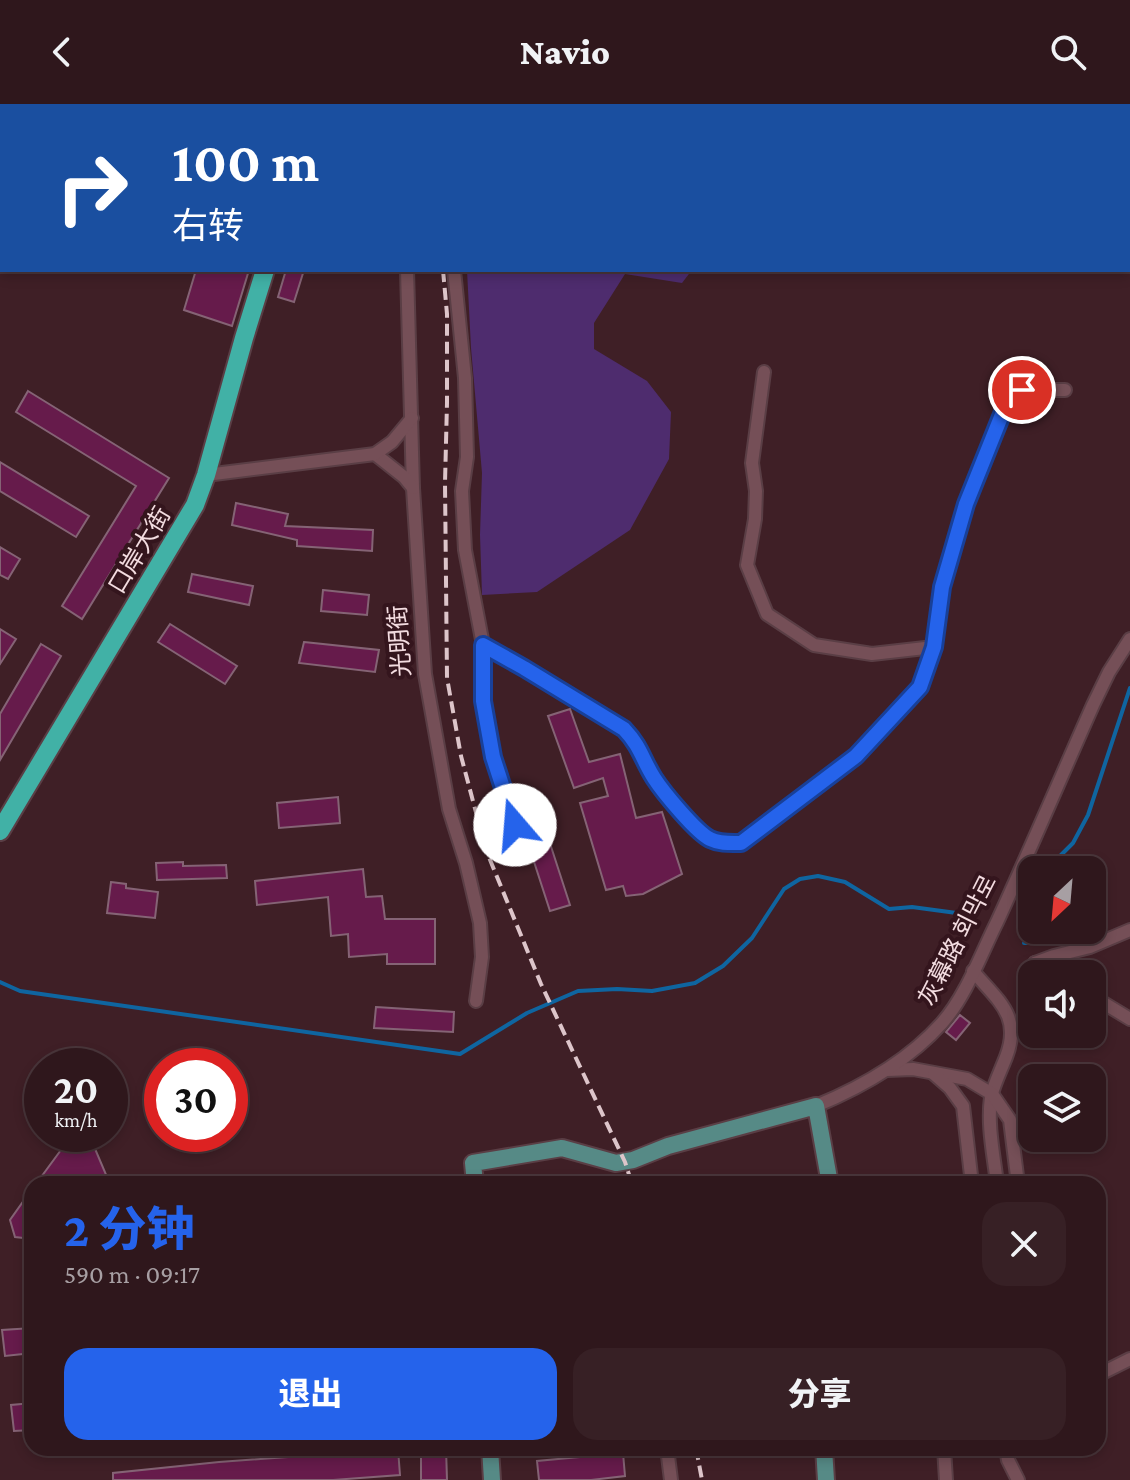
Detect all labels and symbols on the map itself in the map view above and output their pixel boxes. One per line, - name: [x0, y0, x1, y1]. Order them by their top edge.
- pin: [988, 356, 1056, 424]
- street label: 口岸大街: [103, 502, 175, 598]
- street label: 光明街: [383, 604, 415, 678]
- position arrow: [473, 783, 557, 867]
- north arrow: [1018, 856, 1106, 944]
- street label: 灰幕路 회막로: [913, 870, 1001, 1010]
- speed limit sign: 30: [144, 1048, 248, 1152]

